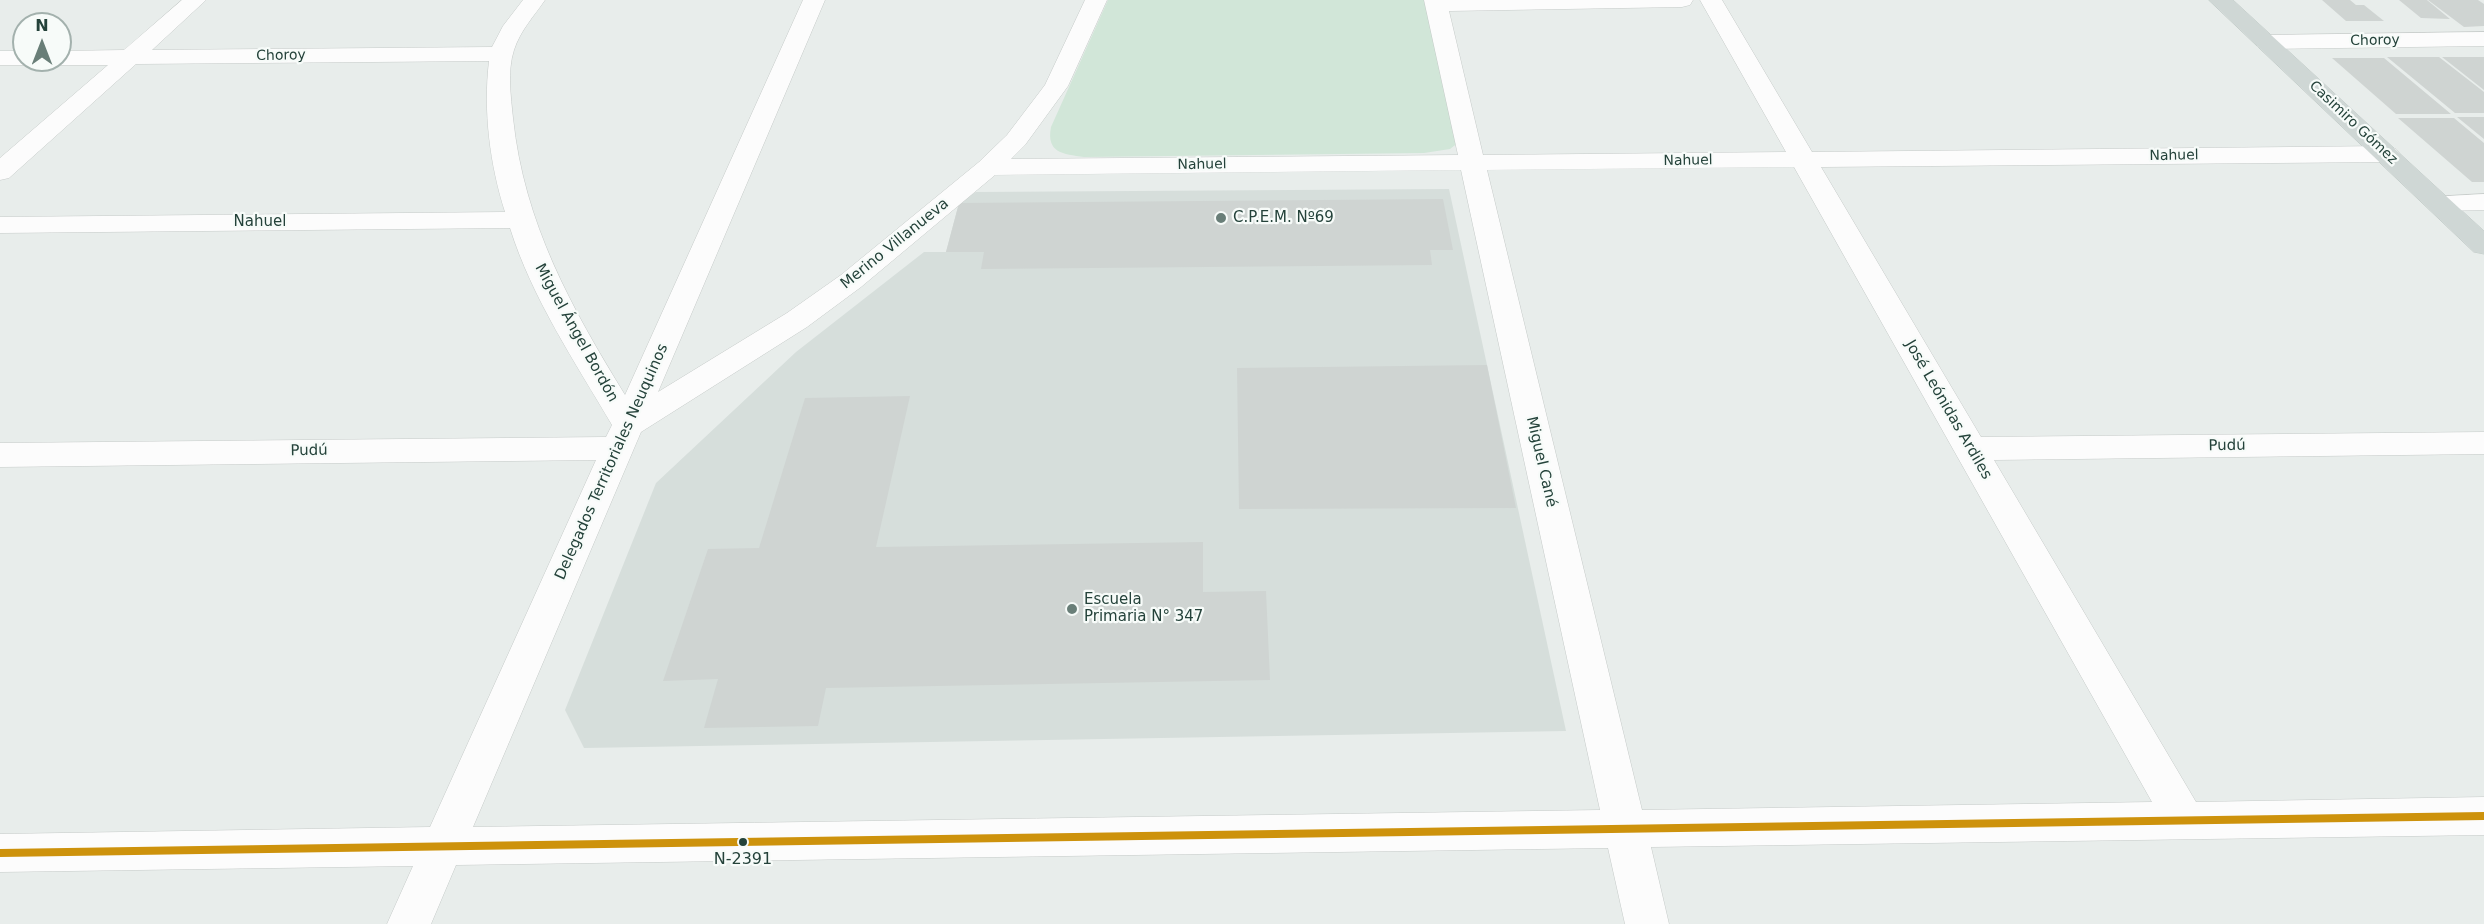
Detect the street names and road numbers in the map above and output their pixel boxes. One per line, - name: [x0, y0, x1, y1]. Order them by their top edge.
- street label: Choroy: [2350, 32, 2400, 50]
- street label: Choroy: [256, 47, 306, 65]
- street label: Casimiro Gómez: [2305, 78, 2401, 168]
- street label: Nahuel: [2149, 147, 2199, 165]
- street label: Nahuel: [1663, 152, 1713, 170]
- street label: Nahuel: [1177, 156, 1227, 174]
- street label: Merino Villanueva: [837, 195, 953, 293]
- street label: Nahuel: [234, 213, 286, 231]
- street label: Miguel Ángel Bordón: [530, 261, 622, 405]
- street label: José Leónidas Ardiles: [1901, 337, 1995, 483]
- street label: Delegados Territoriales Neuquinos: [552, 341, 672, 583]
- street label: Miguel Cané: [1522, 415, 1560, 509]
- street label: Pudú: [2208, 437, 2246, 455]
- street label: Pudú: [290, 442, 328, 460]

